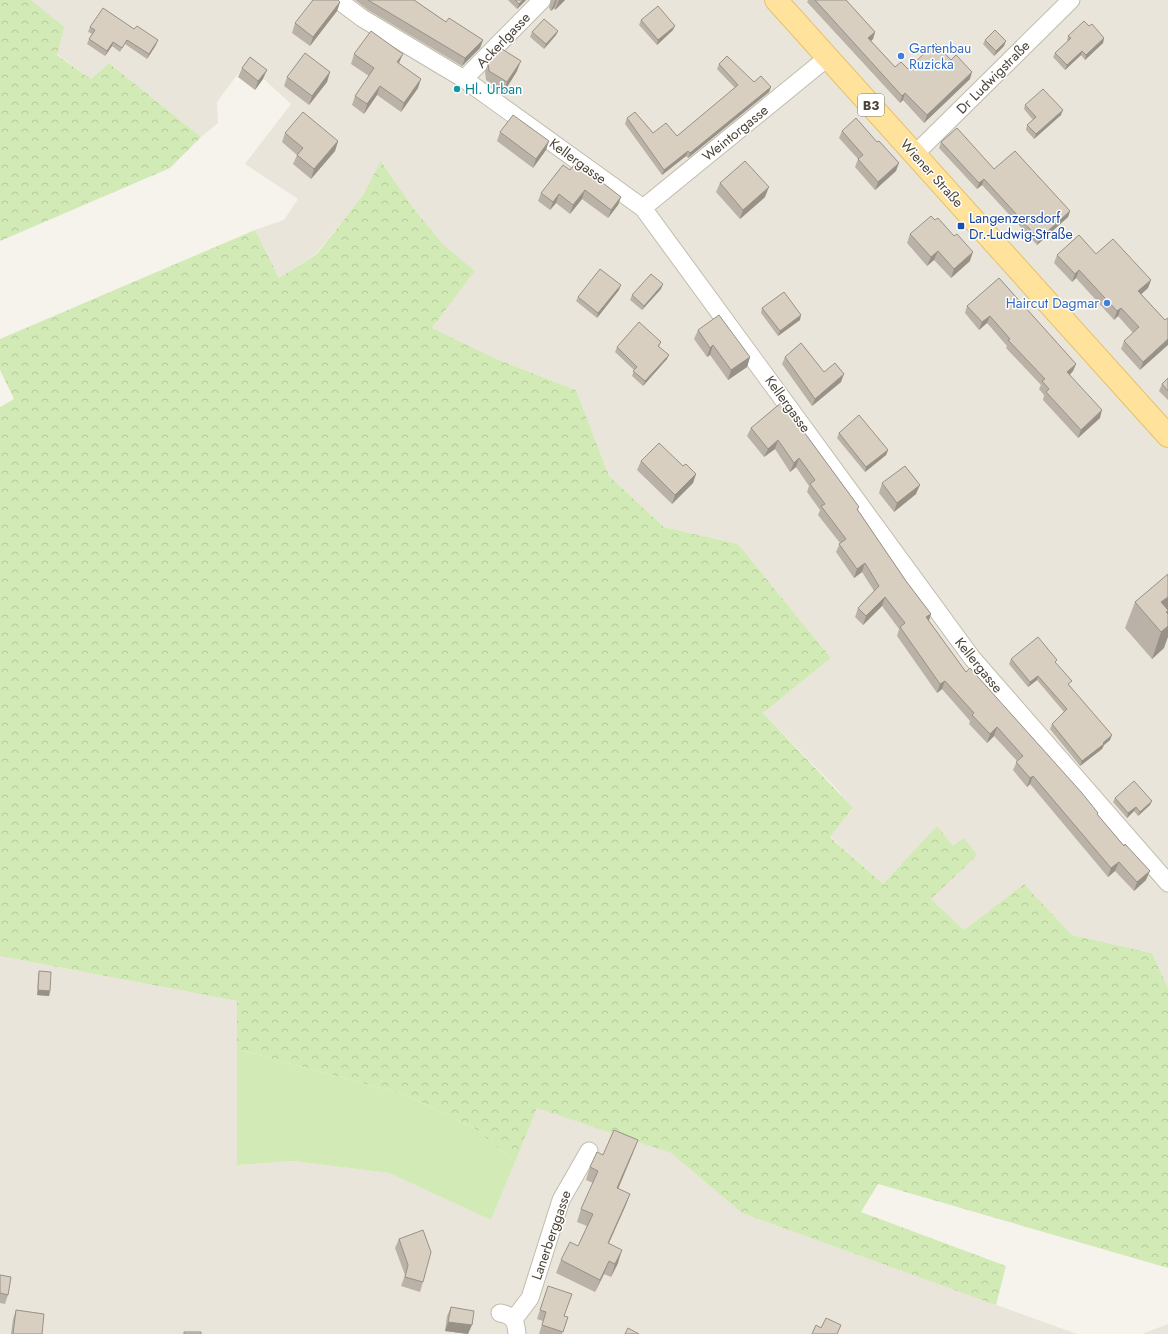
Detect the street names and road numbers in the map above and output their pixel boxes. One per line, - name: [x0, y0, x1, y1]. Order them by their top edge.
- street label: Ackerlgasse: [471, 8, 535, 72]
- street label: Dr Ludwigstraße: [952, 36, 1034, 118]
- road number: B3: [858, 94, 884, 116]
- street label: Weintorgasse: [698, 100, 772, 166]
- street label: Kellergasse: [545, 133, 611, 189]
- street label: Wiener Straße: [896, 134, 968, 212]
- street label: Kellergasse: [760, 371, 816, 437]
- street label: Kellergasse: [950, 633, 1008, 697]
- street label: Lanerberggasse: [526, 1188, 576, 1282]

